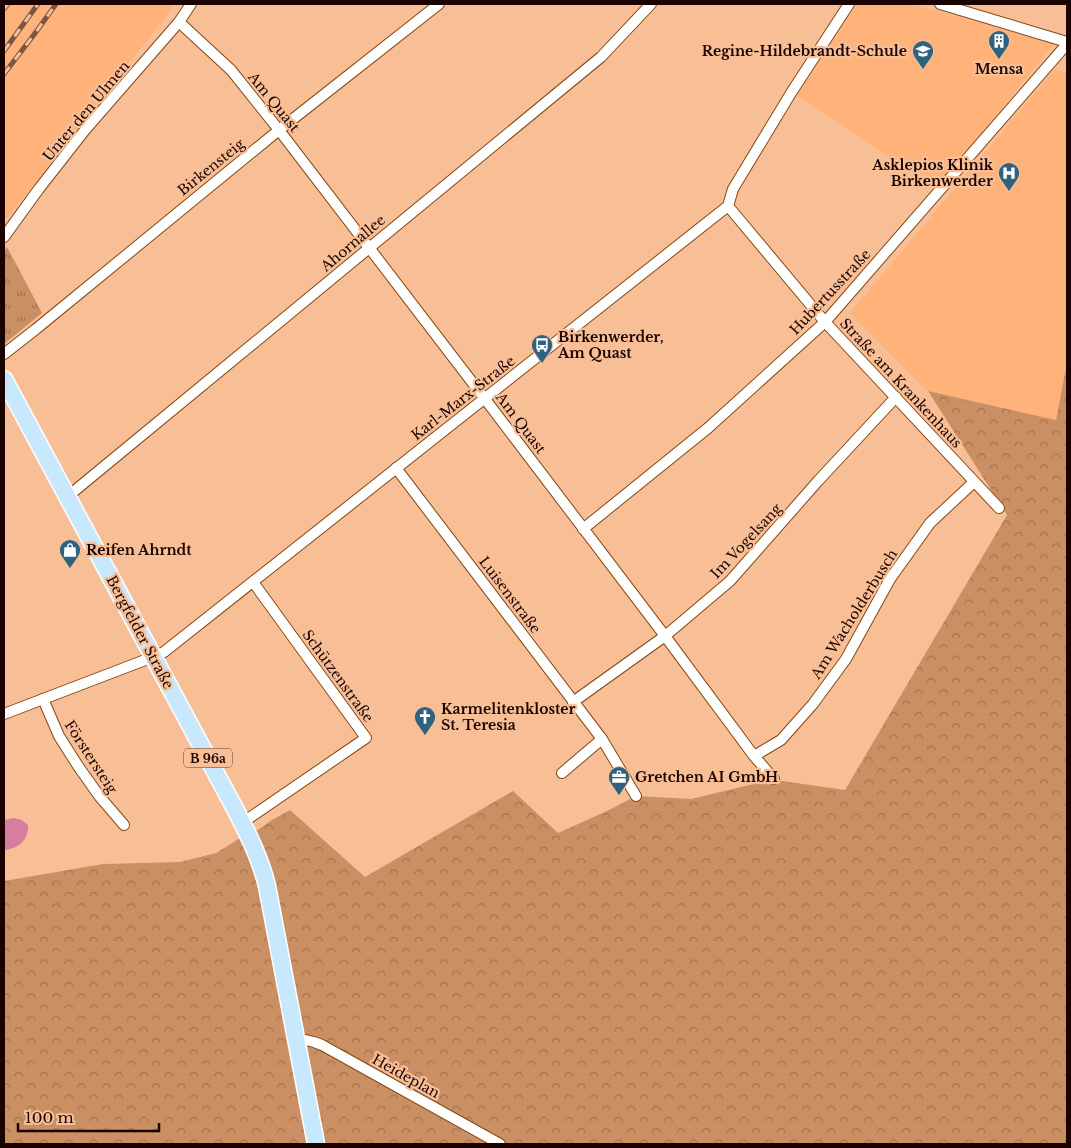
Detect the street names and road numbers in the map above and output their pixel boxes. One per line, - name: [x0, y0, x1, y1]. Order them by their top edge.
- street label: Unter den Ulmen: [39, 57, 133, 165]
- street label: Am Quast: [244, 68, 304, 136]
- street label: Birkensteig: [174, 134, 249, 199]
- street label: Ahornallee: [316, 211, 389, 276]
- street label: Hubertusstraße: [786, 245, 874, 339]
- street label: Straße am Krankenhaus: [836, 314, 966, 452]
- street label: Karl-Marx-Straße: [408, 352, 518, 444]
- street label: Am Quast: [492, 388, 550, 458]
- street label: Im Vogelsang: [707, 499, 786, 582]
- street label: Am Wacholderbusch: [806, 546, 901, 683]
- street label: Luisenstraße: [475, 553, 545, 637]
- street label: Bergfelder Straße: [102, 572, 178, 692]
- street label: Schützenstraße: [298, 626, 378, 726]
- street label: Förstersteig: [61, 717, 122, 798]
- road number: B 96a: [184, 748, 232, 768]
- street label: Heideplan: [369, 1050, 443, 1102]

